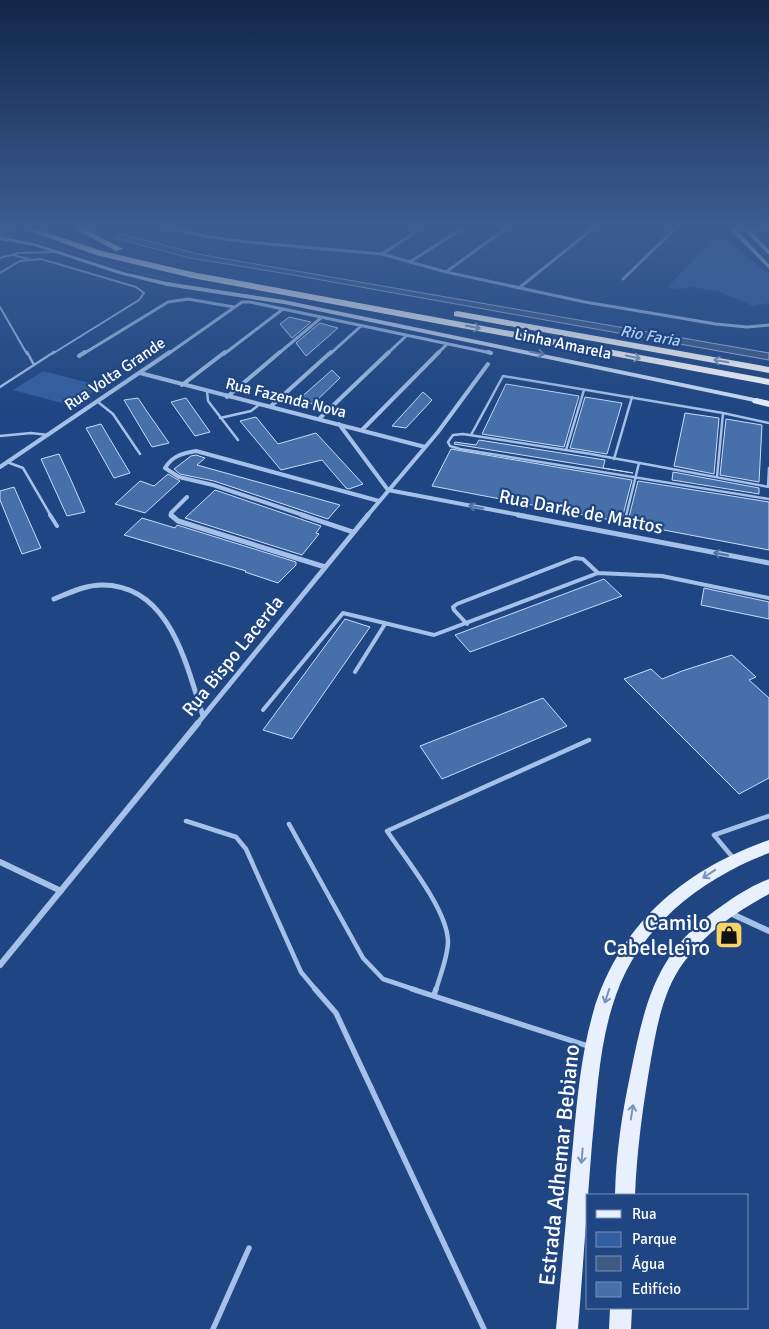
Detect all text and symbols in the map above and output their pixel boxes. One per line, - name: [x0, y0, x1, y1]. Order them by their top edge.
- water label: Rio Faria: [619, 321, 682, 351]
- one-way arrow: [465, 323, 481, 333]
- street label: Linha Amarela: [513, 324, 613, 364]
- street label: Rua Volta Grande: [61, 333, 169, 415]
- one-way arrow: [529, 349, 545, 358]
- one-way arrow: [624, 353, 640, 362]
- one-way arrow: [713, 356, 729, 366]
- street label: Rua Fazenda Nova: [224, 373, 348, 423]
- street label: Rua Darke de Mattos: [497, 484, 665, 540]
- one-way arrow: [468, 501, 484, 511]
- one-way arrow: [714, 549, 730, 558]
- street label: Rua Bispo Lacerda: [177, 591, 289, 721]
- one-way arrow: [702, 869, 716, 879]
- place label: Camilo Cabeleleiro: [604, 909, 710, 961]
- shop icon: Camilo Cabeleleiro: [714, 920, 744, 950]
- one-way arrow: [602, 988, 612, 1004]
- street label: Estrada Adhemar Bebiano: [533, 1043, 585, 1287]
- one-way arrow: [627, 1104, 637, 1120]
- one-way arrow: [577, 1148, 587, 1164]
- legend: [586, 1194, 749, 1309]
- text: Rua: [632, 1205, 657, 1223]
- text: Parque: [632, 1230, 677, 1248]
- text: Água: [632, 1254, 665, 1273]
- text: Edifício: [632, 1280, 681, 1298]

